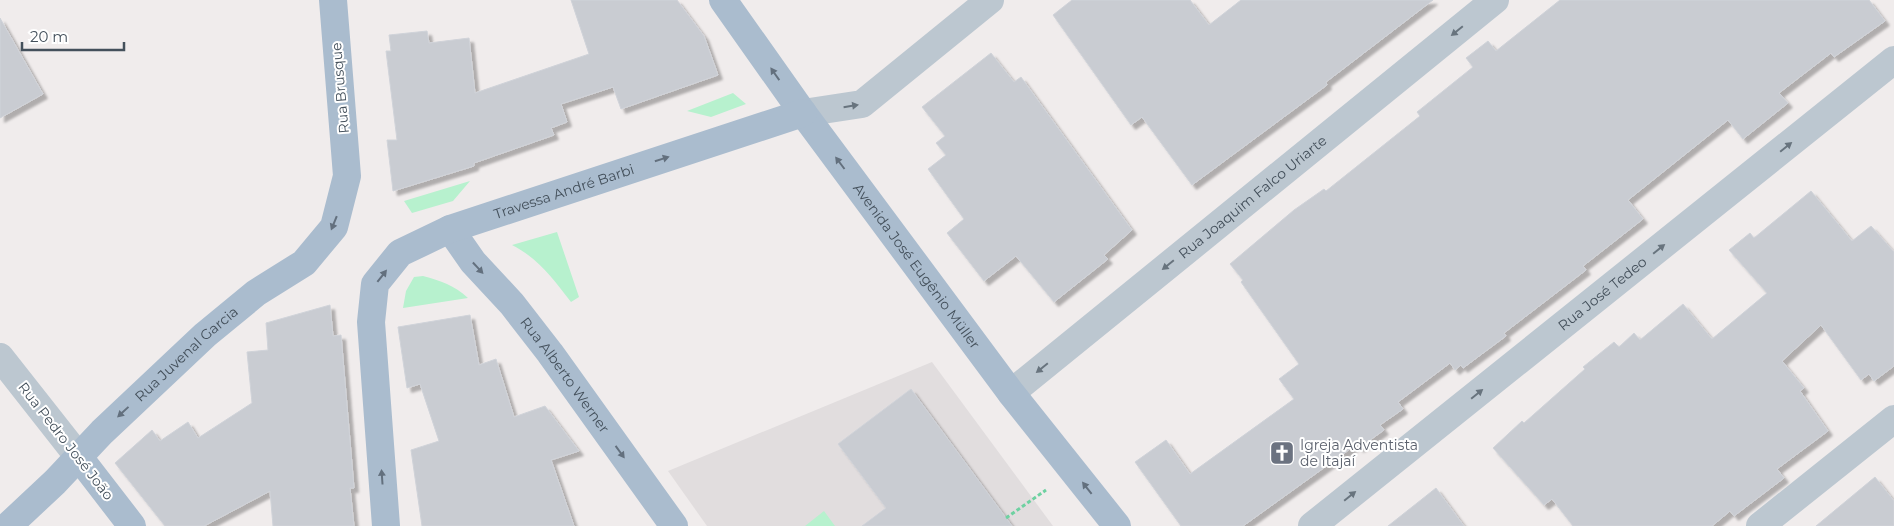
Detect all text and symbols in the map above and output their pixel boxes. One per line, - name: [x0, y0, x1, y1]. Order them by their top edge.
- scale bar: [22, 20, 125, 52]
- one-way arrow: [1451, 25, 1464, 36]
- text: 20 m: [30, 27, 68, 46]
- street label: Rua Brusque: [327, 42, 353, 134]
- one-way arrow: [770, 67, 780, 80]
- one-way arrow: [843, 101, 859, 109]
- street label: Rua Joaquim Falco Uriarte: [1175, 131, 1330, 263]
- one-way arrow: [1779, 141, 1792, 152]
- one-way arrow: [655, 155, 670, 163]
- one-way arrow: [835, 156, 845, 170]
- street label: Travessa André Barbi: [491, 160, 636, 223]
- street label: Avenida José Eugênio Müller: [849, 180, 984, 353]
- one-way arrow: [330, 216, 338, 231]
- one-way arrow: [1652, 243, 1665, 254]
- street label: Rua José Tedeo: [1554, 252, 1651, 335]
- one-way arrow: [1162, 260, 1175, 271]
- one-way arrow: [473, 262, 484, 274]
- one-way arrow: [377, 269, 388, 282]
- street label: Rua Juvenal Garcia: [131, 303, 242, 405]
- street label: Rua Alberto Werner: [516, 313, 614, 437]
- one-way arrow: [1035, 362, 1048, 373]
- street label: Rua Pedro José João: [14, 378, 118, 504]
- one-way arrow: [1470, 388, 1483, 399]
- one-way arrow: [118, 406, 130, 418]
- place label: Igreja Adventista de Itajaí: [1300, 436, 1418, 470]
- church icon: Igreja Adventista de Itajaí: [1269, 440, 1295, 466]
- one-way arrow: [615, 445, 626, 458]
- one-way arrow: [378, 469, 386, 485]
- one-way arrow: [1081, 481, 1092, 494]
- one-way arrow: [1344, 490, 1357, 501]

